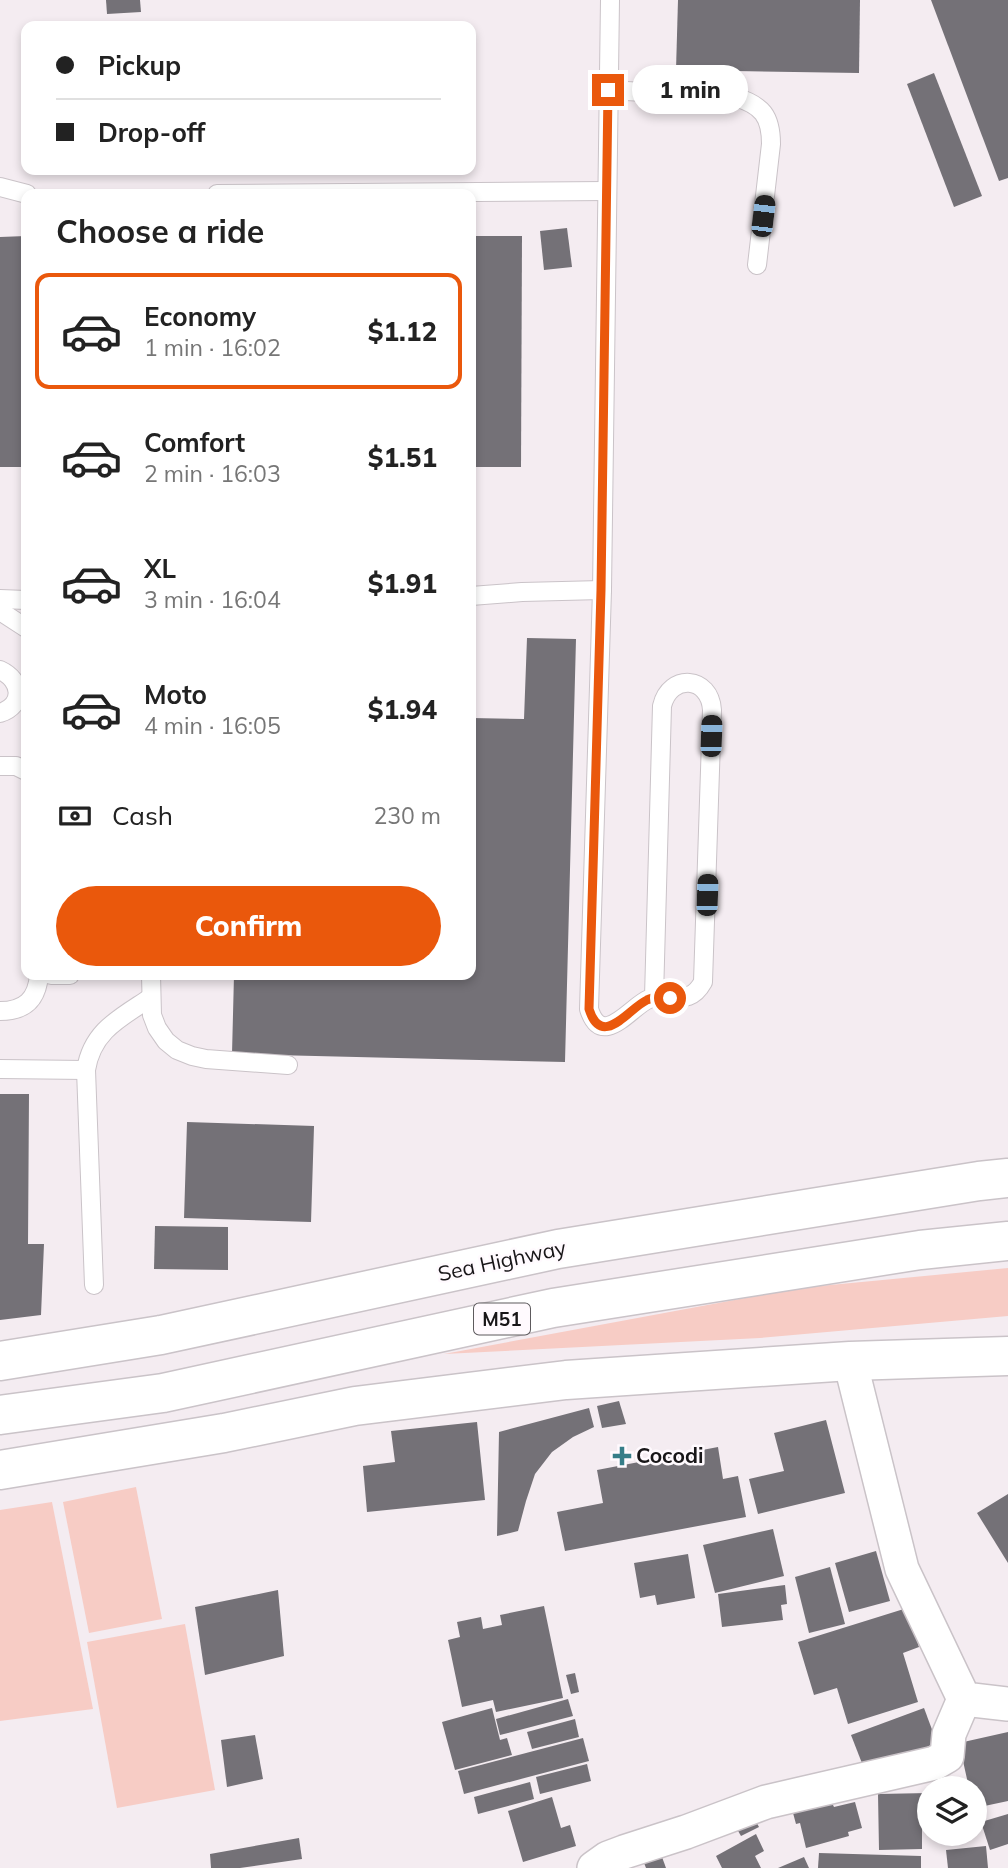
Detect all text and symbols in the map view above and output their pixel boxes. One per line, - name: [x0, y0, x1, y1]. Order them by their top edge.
- text: Pickup: [98, 49, 181, 82]
- callout: 1 min: [632, 66, 748, 114]
- route end: [592, 74, 624, 106]
- text: 1 min: [659, 75, 721, 104]
- text: Drop-off: [98, 116, 205, 149]
- car: [751, 194, 776, 238]
- text: Choose a ride: [56, 211, 264, 251]
- icon: car: [60, 300, 123, 363]
- text: Economy: [144, 300, 256, 333]
- text: $1.12: [368, 315, 437, 348]
- text: 1 min · 16:02: [144, 333, 281, 362]
- icon: car: [60, 426, 123, 489]
- text: Comfort: [144, 426, 245, 459]
- text: $1.51: [368, 441, 437, 474]
- text: 2 min · 16:03: [144, 459, 281, 488]
- icon: car: [60, 552, 123, 615]
- text: XL: [144, 552, 176, 585]
- text: $1.91: [368, 567, 437, 600]
- text: 3 min · 16:04: [144, 585, 281, 614]
- icon: car: [60, 678, 123, 741]
- text: Moto: [144, 678, 207, 711]
- text: $1.94: [368, 693, 437, 726]
- text: 4 min · 16:05: [144, 711, 281, 740]
- car: [700, 715, 723, 757]
- icon: cash: [56, 797, 94, 835]
- text: Cash: [112, 799, 173, 832]
- text: 230 m: [373, 801, 441, 830]
- car: [696, 874, 719, 916]
- button: Confirm: [56, 886, 441, 966]
- route start: [654, 982, 686, 1014]
- street label: Sea Highway: [435, 1234, 568, 1286]
- road number: M51: [474, 1303, 530, 1334]
- place label: Cocodi: [636, 1442, 703, 1468]
- marker: Cocodi: [614, 1448, 630, 1464]
- map controls: [917, 1776, 987, 1846]
- button: layers: [917, 1776, 987, 1846]

